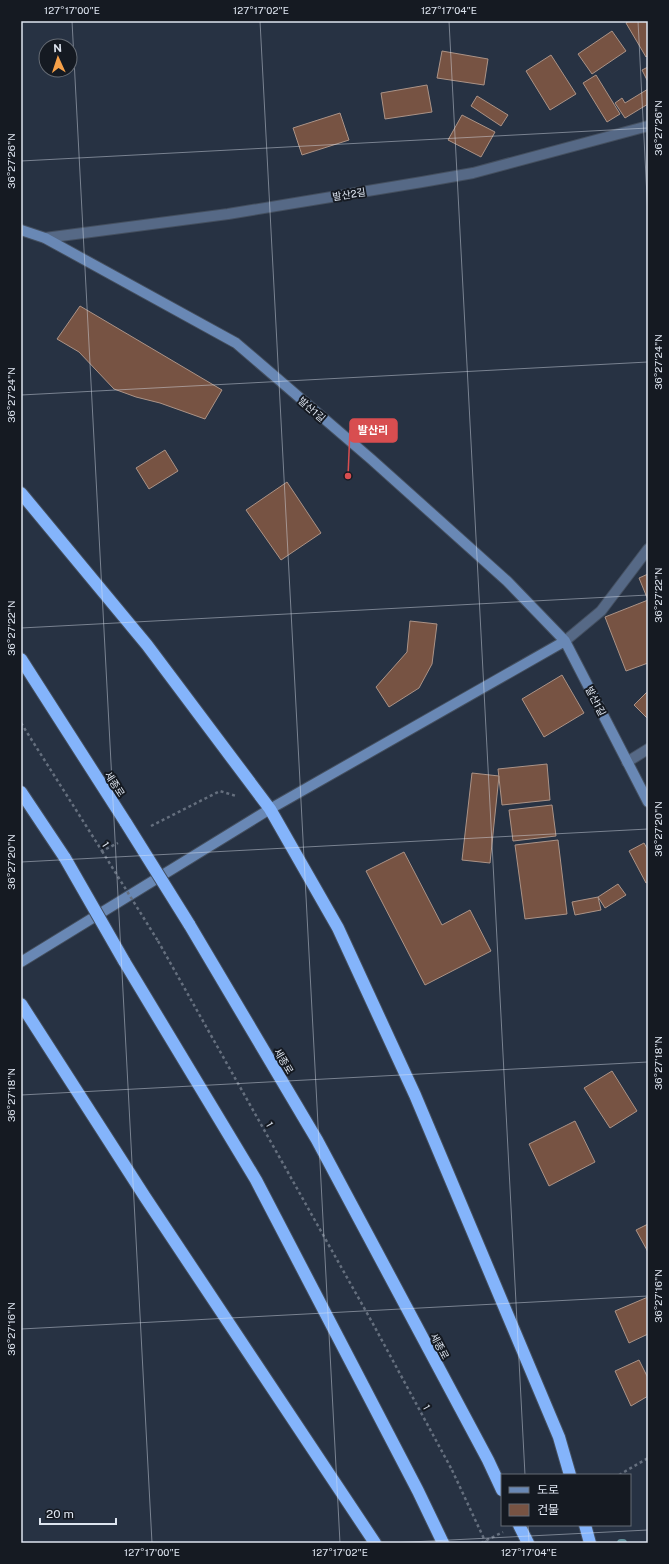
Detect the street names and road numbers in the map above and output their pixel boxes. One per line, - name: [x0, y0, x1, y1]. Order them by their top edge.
- street label: 발산2길: [331, 185, 367, 203]
- street label: 발산1길: [296, 394, 328, 424]
- street label: 발산1길: [583, 684, 609, 718]
- street label: 세종로: [102, 769, 128, 799]
- street label: 1: [100, 839, 112, 849]
- street label: 세종로: [272, 1046, 296, 1076]
- street label: 1: [264, 1119, 276, 1129]
- street label: 세종로: [428, 1331, 452, 1361]
- street label: 1: [421, 1402, 433, 1412]

